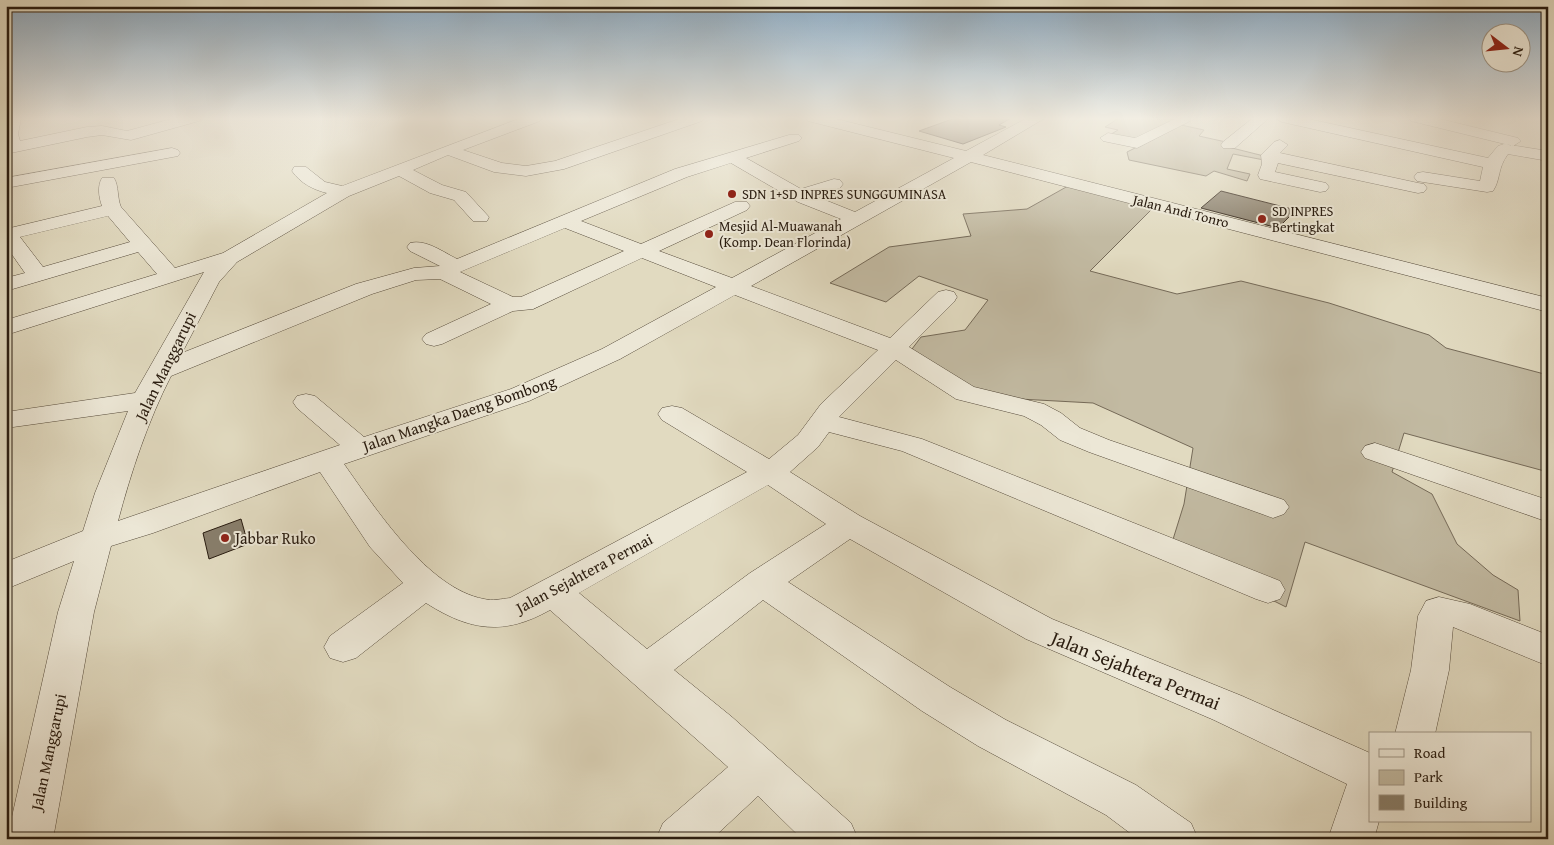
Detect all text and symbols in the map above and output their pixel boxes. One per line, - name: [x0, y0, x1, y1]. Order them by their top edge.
- north arrow: [1482, 22, 1532, 72]
- text: N: [1507, 44, 1529, 59]
- place label: SDN 1+SD INPRES SUNGGUMINASA: [742, 184, 947, 204]
- marker: SDN 1+SD INPRES SUNGGUMINASA: [726, 188, 738, 200]
- street label: Jalan Andi Tonro: [1129, 189, 1231, 233]
- place label: SD INPRES Bertingkat: [1272, 201, 1335, 237]
- marker: SD INPRES Bertingkat: [1256, 213, 1268, 225]
- place label: Mesjid Al-Muawanah (Komp. Dean Florinda): [719, 216, 851, 252]
- marker: Mesjid Al-Muawanah (Komp. Dean Florinda): [703, 228, 715, 240]
- street label: Jalan Manggarupi: [127, 307, 202, 426]
- street label: Jalan Mangka Daeng Bombong: [357, 369, 559, 458]
- place label: Jabbar Ruko: [233, 526, 316, 550]
- street label: Jalan Sejahtera Permai: [510, 527, 657, 620]
- marker: Jabbar Ruko: [219, 532, 231, 544]
- street label: Jalan Sejahtera Permai: [1045, 622, 1225, 717]
- street label: Jalan Manggarupi: [24, 691, 72, 814]
- legend: [1369, 732, 1532, 822]
- text: Road: [1414, 742, 1445, 763]
- text: Park: [1414, 766, 1443, 787]
- text: Building: [1414, 792, 1468, 813]

